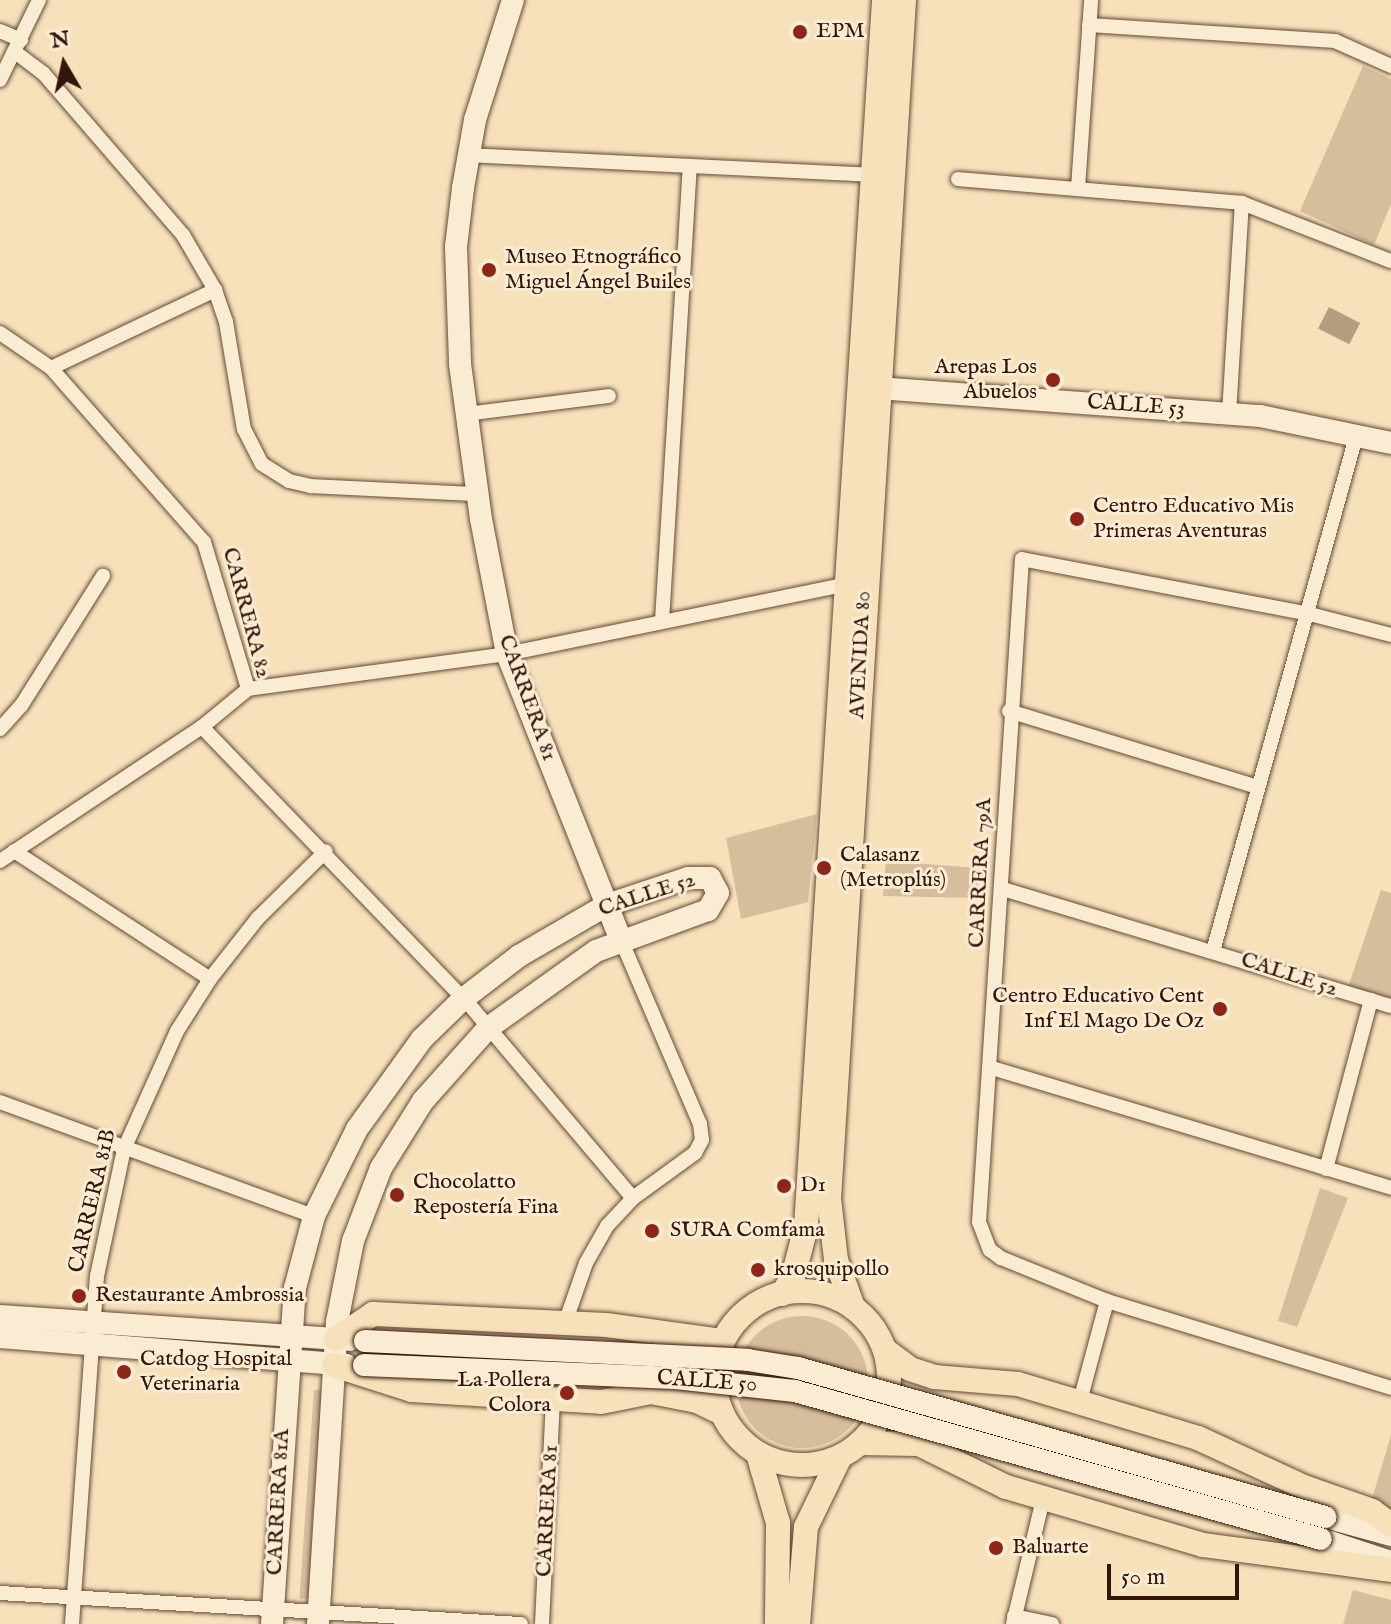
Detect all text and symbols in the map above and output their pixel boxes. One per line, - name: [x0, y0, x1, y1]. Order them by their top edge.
- place label: EPM: [816, 19, 865, 45]
- marker: EPM: [791, 23, 809, 41]
- north arrow: [24, 24, 104, 104]
- text: N: [49, 25, 72, 56]
- place label: Museo Etnográfico Miguel Ángel Builes: [505, 244, 691, 296]
- marker: Museo Etnográfico Miguel Ángel Builes: [480, 261, 498, 279]
- place label: Arepas Los Abuelos: [935, 354, 1037, 406]
- marker: Arepas Los Abuelos: [1044, 371, 1062, 389]
- street label: CALLE 53: [1086, 389, 1186, 423]
- place label: Centro Educativo Mis Primeras Aventuras: [1093, 493, 1294, 544]
- marker: Centro Educativo Mis Primeras Aventuras: [1068, 510, 1086, 528]
- street label: CARRERA 82: [216, 545, 276, 681]
- street label: AVENIDA 80: [844, 590, 878, 720]
- street label: CARRERA 81: [492, 631, 562, 765]
- street label: CARRERA 79A: [964, 797, 998, 949]
- place label: Calasanz (Metroplús): [840, 842, 946, 894]
- marker: Calasanz (Metroplús): [815, 859, 833, 877]
- street label: CALLE 52: [595, 867, 699, 923]
- street label: CALLE 52: [1237, 947, 1341, 1003]
- place label: Centro Educativo Cent Inf El Mago De Oz: [992, 983, 1204, 1034]
- marker: Centro Educativo Cent Inf El Mago De Oz: [1211, 1000, 1229, 1018]
- street label: CARRERA 81B: [64, 1127, 122, 1275]
- place label: Chocolatto Repostería Fina: [413, 1169, 558, 1220]
- place label: D1: [800, 1173, 826, 1199]
- marker: D1: [775, 1177, 793, 1195]
- marker: Chocolatto Repostería Fina: [388, 1186, 406, 1204]
- place label: SURA Comfama: [670, 1218, 825, 1244]
- marker: SURA Comfama: [641, 1220, 663, 1242]
- place label: krosquipollo: [774, 1257, 889, 1283]
- marker: krosquipollo: [749, 1261, 767, 1279]
- place label: Restaurante Ambrossia: [95, 1283, 304, 1309]
- marker: Restaurante Ambrossia: [70, 1287, 88, 1305]
- place label: Catdog Hospital Veterinaria: [140, 1346, 292, 1398]
- marker: Catdog Hospital Veterinaria: [115, 1363, 133, 1381]
- street label: CALLE 50: [656, 1365, 758, 1399]
- place label: La Pollera Colora: [457, 1367, 551, 1418]
- marker: La Pollera Colora: [558, 1384, 576, 1402]
- street label: CARRERA 81A: [262, 1428, 296, 1576]
- street label: CARRERA 81: [531, 1444, 565, 1578]
- place label: Baluarte: [1012, 1535, 1089, 1561]
- marker: Baluarte: [987, 1539, 1005, 1557]
- scale bar: [1111, 1548, 1243, 1598]
- text: 50 m: [1121, 1562, 1165, 1593]

